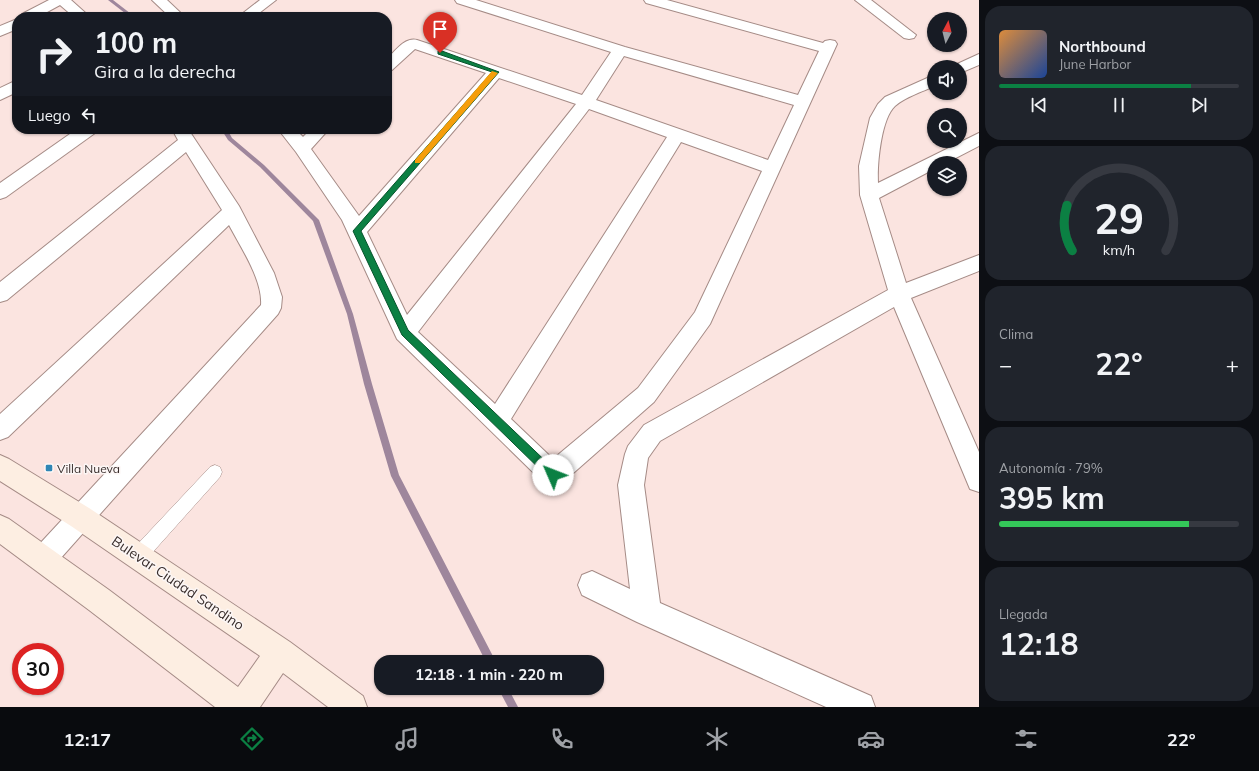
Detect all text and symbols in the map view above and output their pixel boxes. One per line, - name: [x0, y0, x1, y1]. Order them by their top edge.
- pin: [423, 12, 457, 53]
- north arrow: [927, 12, 967, 52]
- map controls: [927, 12, 967, 196]
- icon: arrive: [429, 18, 451, 40]
- text: 100 m: [94, 25, 177, 60]
- icon: right: [28, 28, 80, 80]
- text: Northbound: [1059, 37, 1146, 56]
- text: June Harbor: [1059, 56, 1131, 72]
- text: Gira a la derecha: [94, 60, 236, 83]
- button: sound: [927, 60, 967, 100]
- icon: previous: [1028, 94, 1050, 116]
- icon: pause: [1108, 94, 1130, 116]
- icon: next: [1188, 94, 1210, 116]
- icon: left: [78, 104, 100, 126]
- text: Luego: [28, 106, 70, 125]
- button: search: [927, 108, 967, 148]
- button: layers: [927, 156, 967, 196]
- text: 29: [1094, 192, 1144, 244]
- text: km/h: [1103, 241, 1135, 259]
- text: Clima: [999, 326, 1033, 342]
- text: 22°: [1095, 345, 1143, 383]
- text: −: [999, 351, 1012, 379]
- text: +: [1226, 351, 1239, 379]
- position arrow: [532, 454, 574, 496]
- text: Autonomía · 79%: [999, 460, 1103, 476]
- place label: Villa Nueva: [57, 461, 120, 476]
- marker: Villa Nueva: [44, 463, 54, 473]
- text: 395 km: [999, 479, 1105, 517]
- street label: Bulevar Ciudad Sandino: [108, 532, 248, 634]
- text: Llegada: [999, 606, 1048, 622]
- text: 12:18: [999, 625, 1078, 663]
- speed limit sign: 30: [12, 643, 64, 695]
- text: 12:18 · 1 min · 220 m: [415, 665, 563, 684]
- icon: directions: [238, 725, 266, 753]
- icon: music: [393, 725, 421, 753]
- icon: phone: [548, 725, 576, 753]
- icon: climate: [703, 725, 731, 753]
- icon: car: [857, 725, 885, 753]
- icon: filters: [1012, 725, 1040, 753]
- text: 12:17: [63, 728, 111, 751]
- text: 22°: [1167, 728, 1196, 751]

